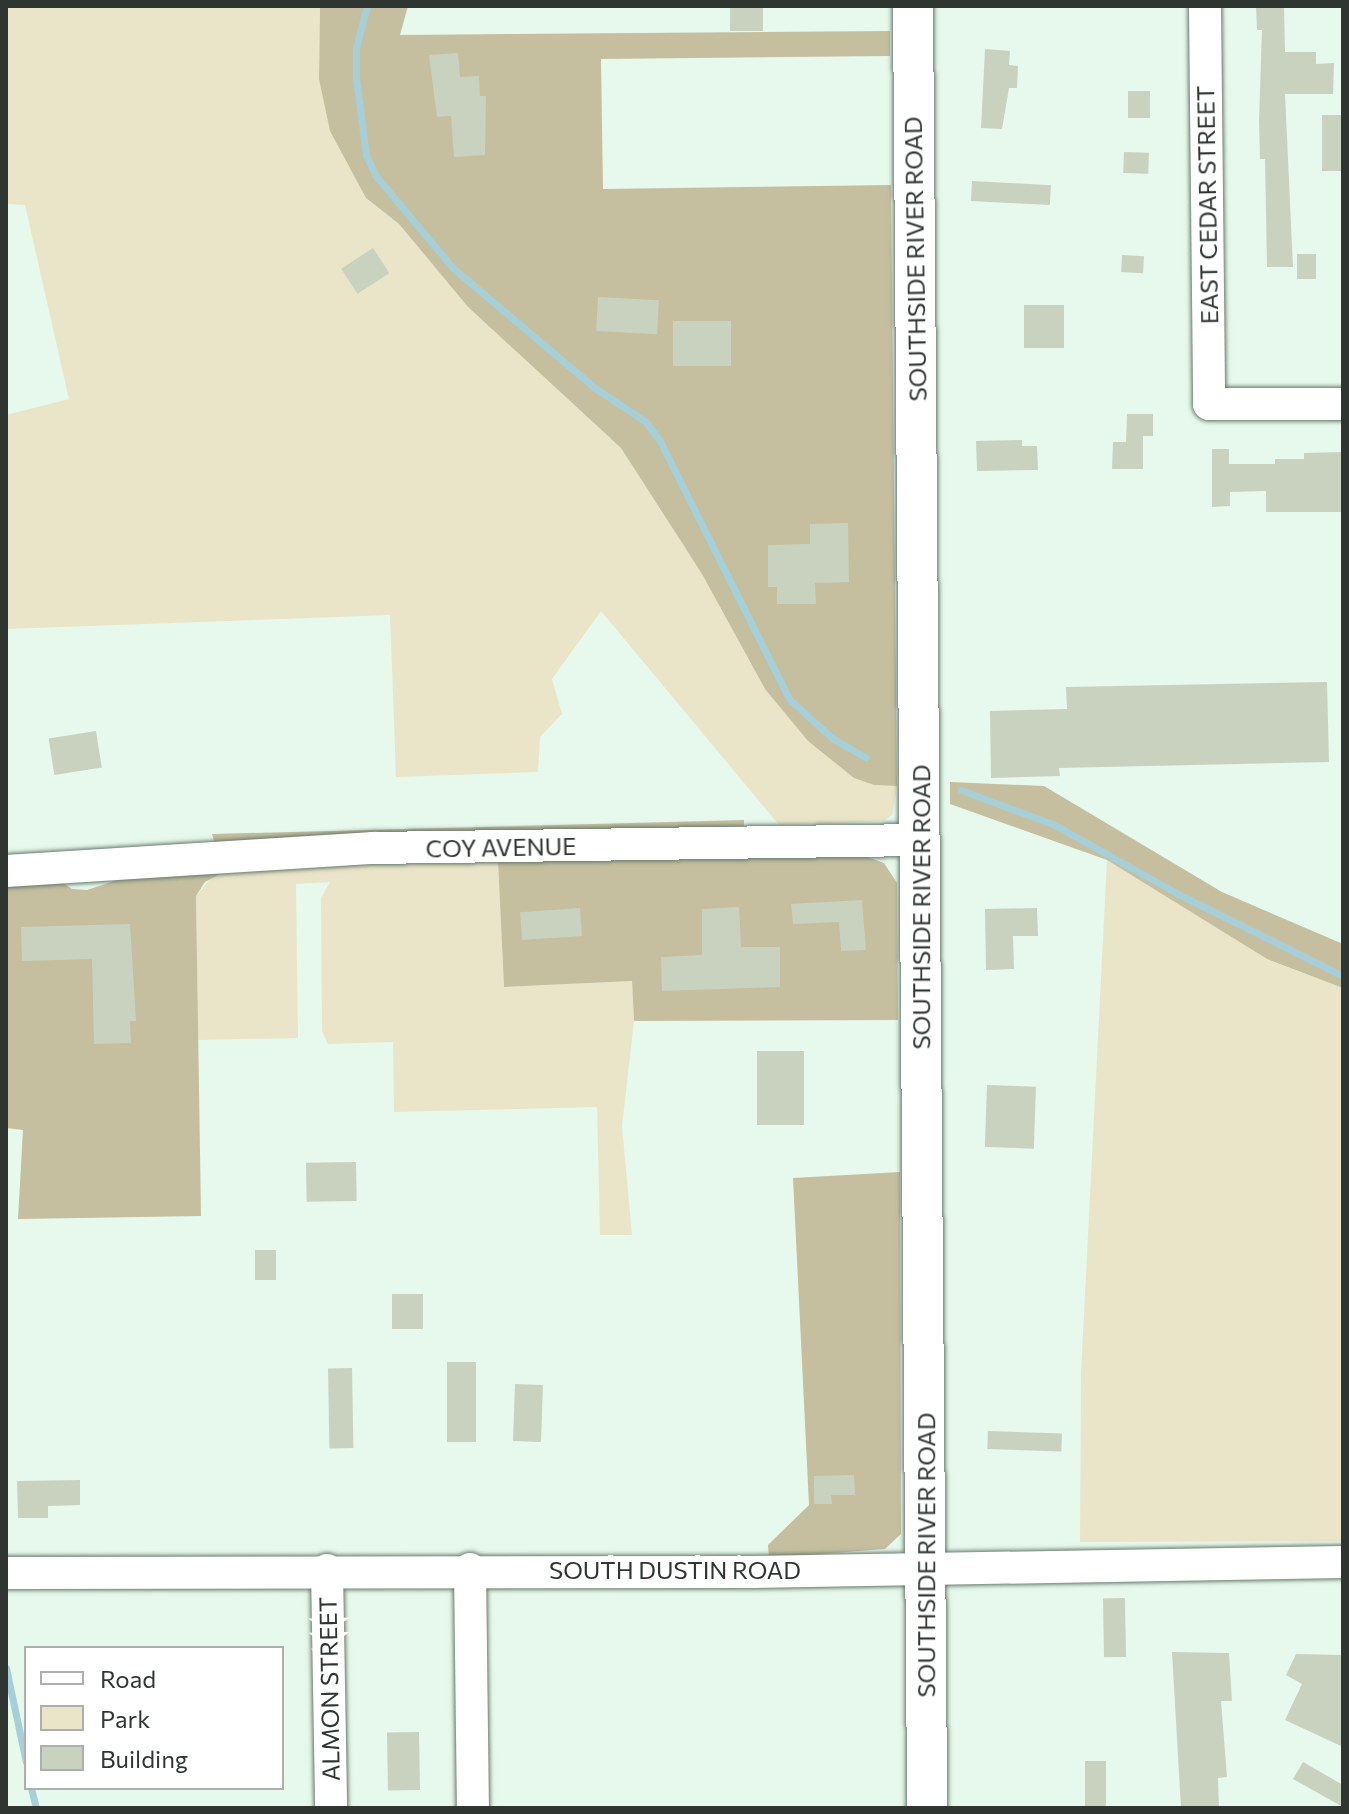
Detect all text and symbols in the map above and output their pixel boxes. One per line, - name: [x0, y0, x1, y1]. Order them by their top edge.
- street label: EAST CEDAR STREET: [1191, 85, 1223, 325]
- street label: SOUTHSIDE RIVER ROAD: [898, 116, 932, 402]
- street label: SOUTHSIDE RIVER ROAD: [907, 765, 935, 1049]
- street label: COY AVENUE: [425, 831, 577, 863]
- street label: SOUTHSIDE RIVER ROAD: [912, 1413, 940, 1697]
- street label: SOUTH DUSTIN ROAD: [549, 1556, 801, 1584]
- street label: ALMON STREET: [313, 1597, 345, 1781]
- legend: [24, 1646, 284, 1790]
- text: Road: [100, 1664, 156, 1693]
- text: Park: [100, 1704, 150, 1733]
- text: Building: [100, 1744, 188, 1773]

